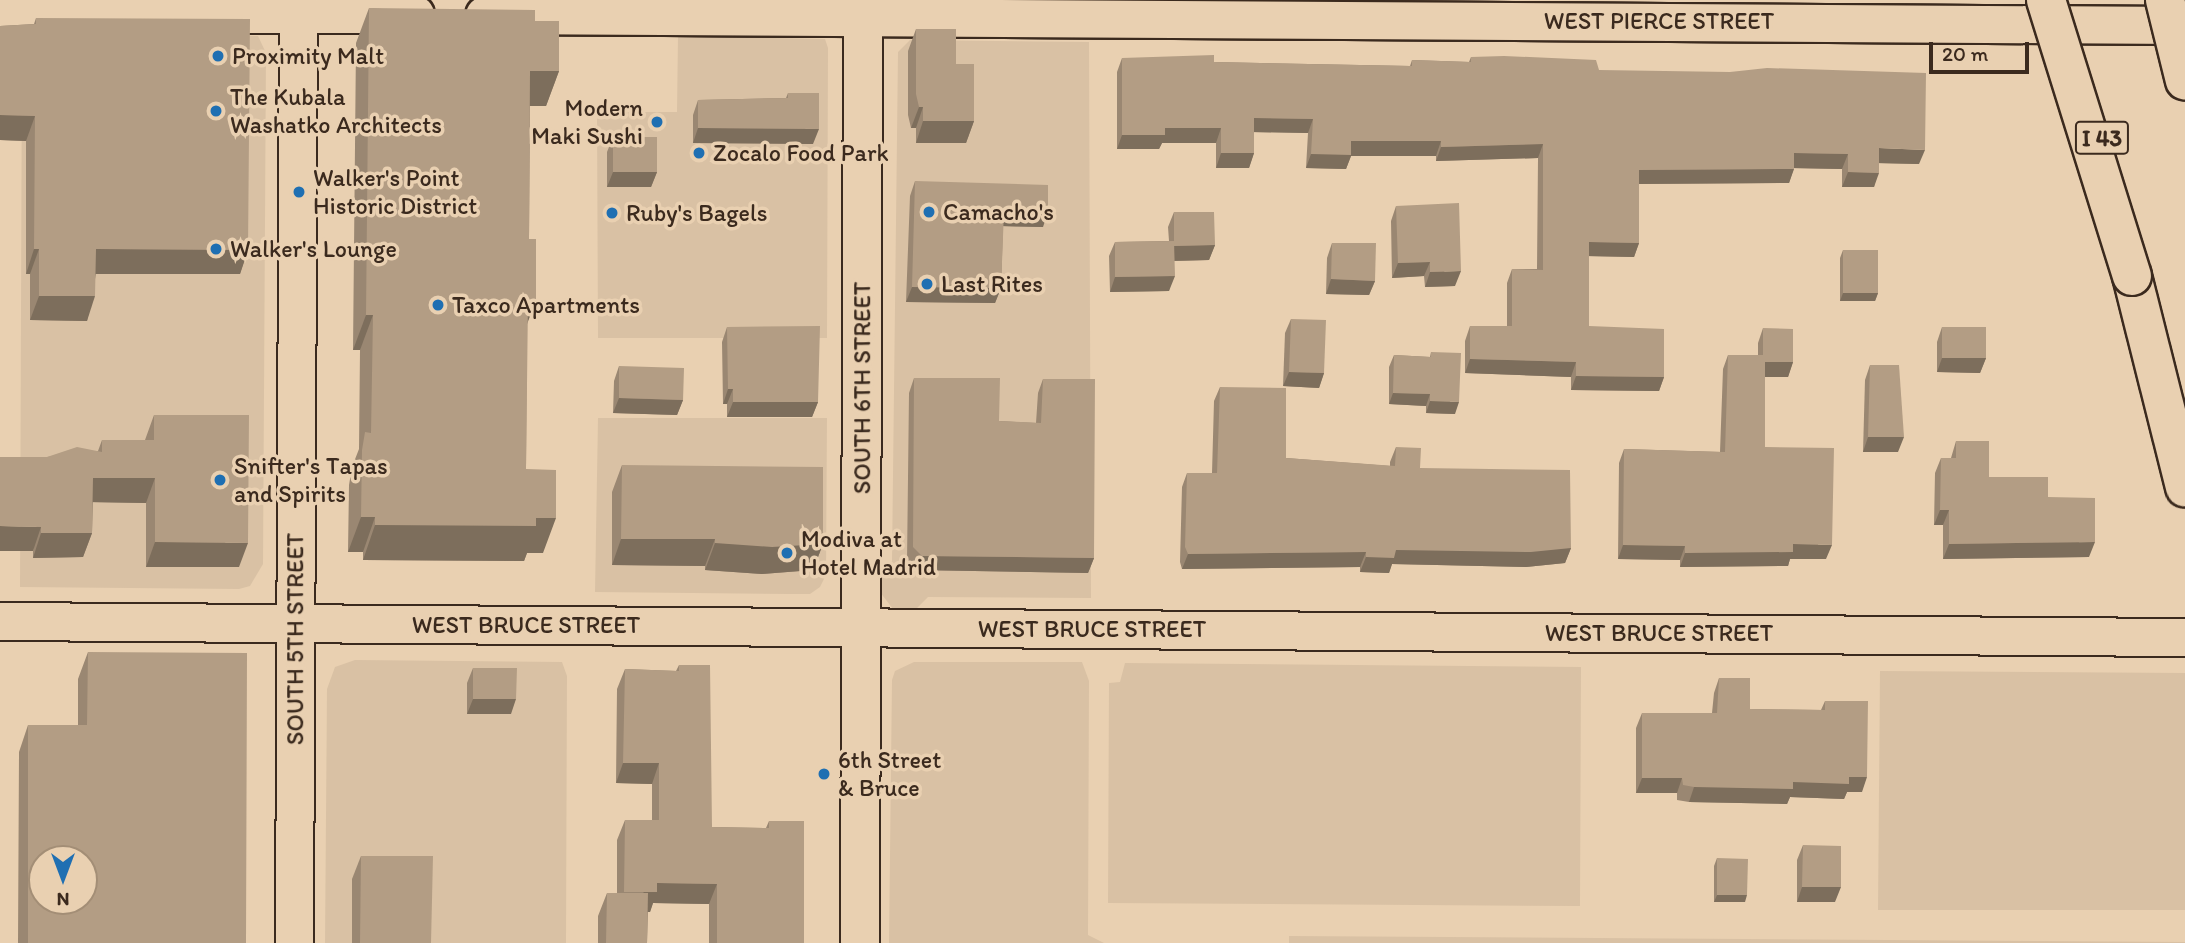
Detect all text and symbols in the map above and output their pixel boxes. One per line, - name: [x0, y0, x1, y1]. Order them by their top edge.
- street label: WEST PIERCE STREET: [1542, 7, 1776, 35]
- scale bar: [1933, 28, 2033, 72]
- text: 20 m: [1942, 41, 1988, 66]
- place label: Proximity Malt: [232, 42, 384, 70]
- marker: Proximity Malt: [210, 48, 226, 64]
- place label: The Kubala Washatko Architects: [230, 83, 442, 139]
- place label: Modern Maki Sushi: [532, 94, 643, 150]
- marker: The Kubala Washatko Architects: [208, 103, 224, 119]
- marker: Modern Maki Sushi: [649, 114, 665, 130]
- road number: I 43: [2074, 119, 2130, 158]
- place label: Zocalo Food Park: [713, 139, 888, 167]
- marker: Zocalo Food Park: [691, 145, 707, 161]
- place label: Walker's Point Historic District: [313, 164, 477, 220]
- marker: Walker's Point Historic District: [291, 184, 307, 200]
- place label: Camacho's: [943, 198, 1054, 226]
- place label: Ruby's Bagels: [626, 199, 768, 227]
- marker: Camacho's: [921, 204, 937, 220]
- marker: Ruby's Bagels: [604, 205, 620, 221]
- place label: Walker's Lounge: [230, 235, 398, 263]
- marker: Walker's Lounge: [208, 241, 224, 257]
- place label: Last Rites: [941, 270, 1042, 298]
- marker: Last Rites: [919, 276, 935, 292]
- street label: SOUTH 6TH STREET: [848, 282, 876, 494]
- place label: Taxco Apartments: [452, 291, 639, 319]
- marker: Taxco Apartments: [430, 297, 446, 313]
- place label: Snifter's Tapas and Spirits: [234, 452, 385, 508]
- marker: Snifter's Tapas and Spirits: [212, 472, 228, 488]
- place label: Modiva at Hotel Madrid: [801, 525, 935, 581]
- street label: SOUTH 5TH STREET: [281, 533, 309, 745]
- marker: Modiva at Hotel Madrid: [779, 545, 795, 561]
- street label: WEST BRUCE STREET: [412, 611, 640, 639]
- street label: WEST BRUCE STREET: [978, 615, 1206, 643]
- street label: WEST BRUCE STREET: [1545, 619, 1773, 647]
- place label: 6th Street & Bruce: [838, 746, 941, 802]
- marker: 6th Street & Bruce: [816, 766, 832, 782]
- north arrow: [28, 845, 98, 915]
- text: N: [57, 888, 69, 911]

